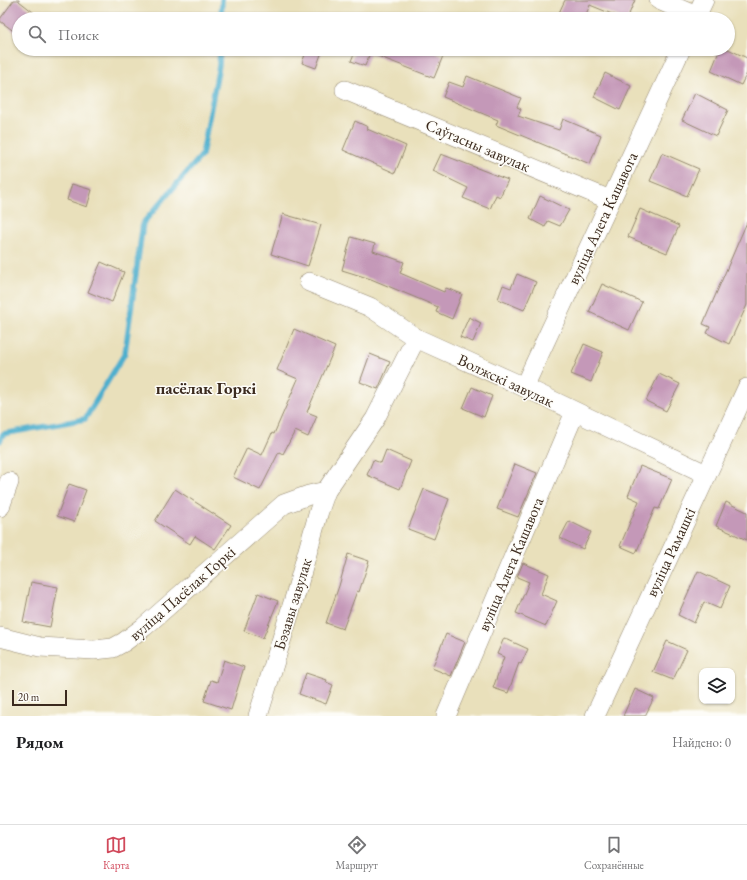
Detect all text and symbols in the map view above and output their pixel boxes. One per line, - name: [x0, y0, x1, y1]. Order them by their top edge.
- search box: [12, 12, 735, 56]
- icon: search: [26, 23, 48, 45]
- text: Поиск: [58, 25, 99, 44]
- street label: Саўгасны завулак: [422, 114, 534, 177]
- street label: вуліца Алега Кашавога: [563, 148, 643, 288]
- street label: Волжскі завулак: [454, 349, 558, 412]
- district label: пасёлак Горкі: [156, 377, 256, 399]
- street label: вуліца Алега Кашавога: [473, 493, 548, 635]
- street label: вуліца Рамашкі: [641, 504, 700, 600]
- street label: вуліца Пасёлак Горкі: [125, 541, 240, 645]
- street label: Бэзавы завулак: [269, 555, 317, 653]
- map controls: [699, 668, 735, 704]
- button: layers: [699, 668, 735, 704]
- scale bar: [12, 688, 67, 707]
- text: 20 m: [18, 690, 39, 704]
- text: Рядом: [16, 731, 64, 753]
- text: Найдено: 0: [672, 734, 731, 751]
- tab: Карта: [103, 834, 129, 872]
- tab: Маршрут: [336, 834, 378, 872]
- tab: Сохранённые: [584, 834, 644, 872]

